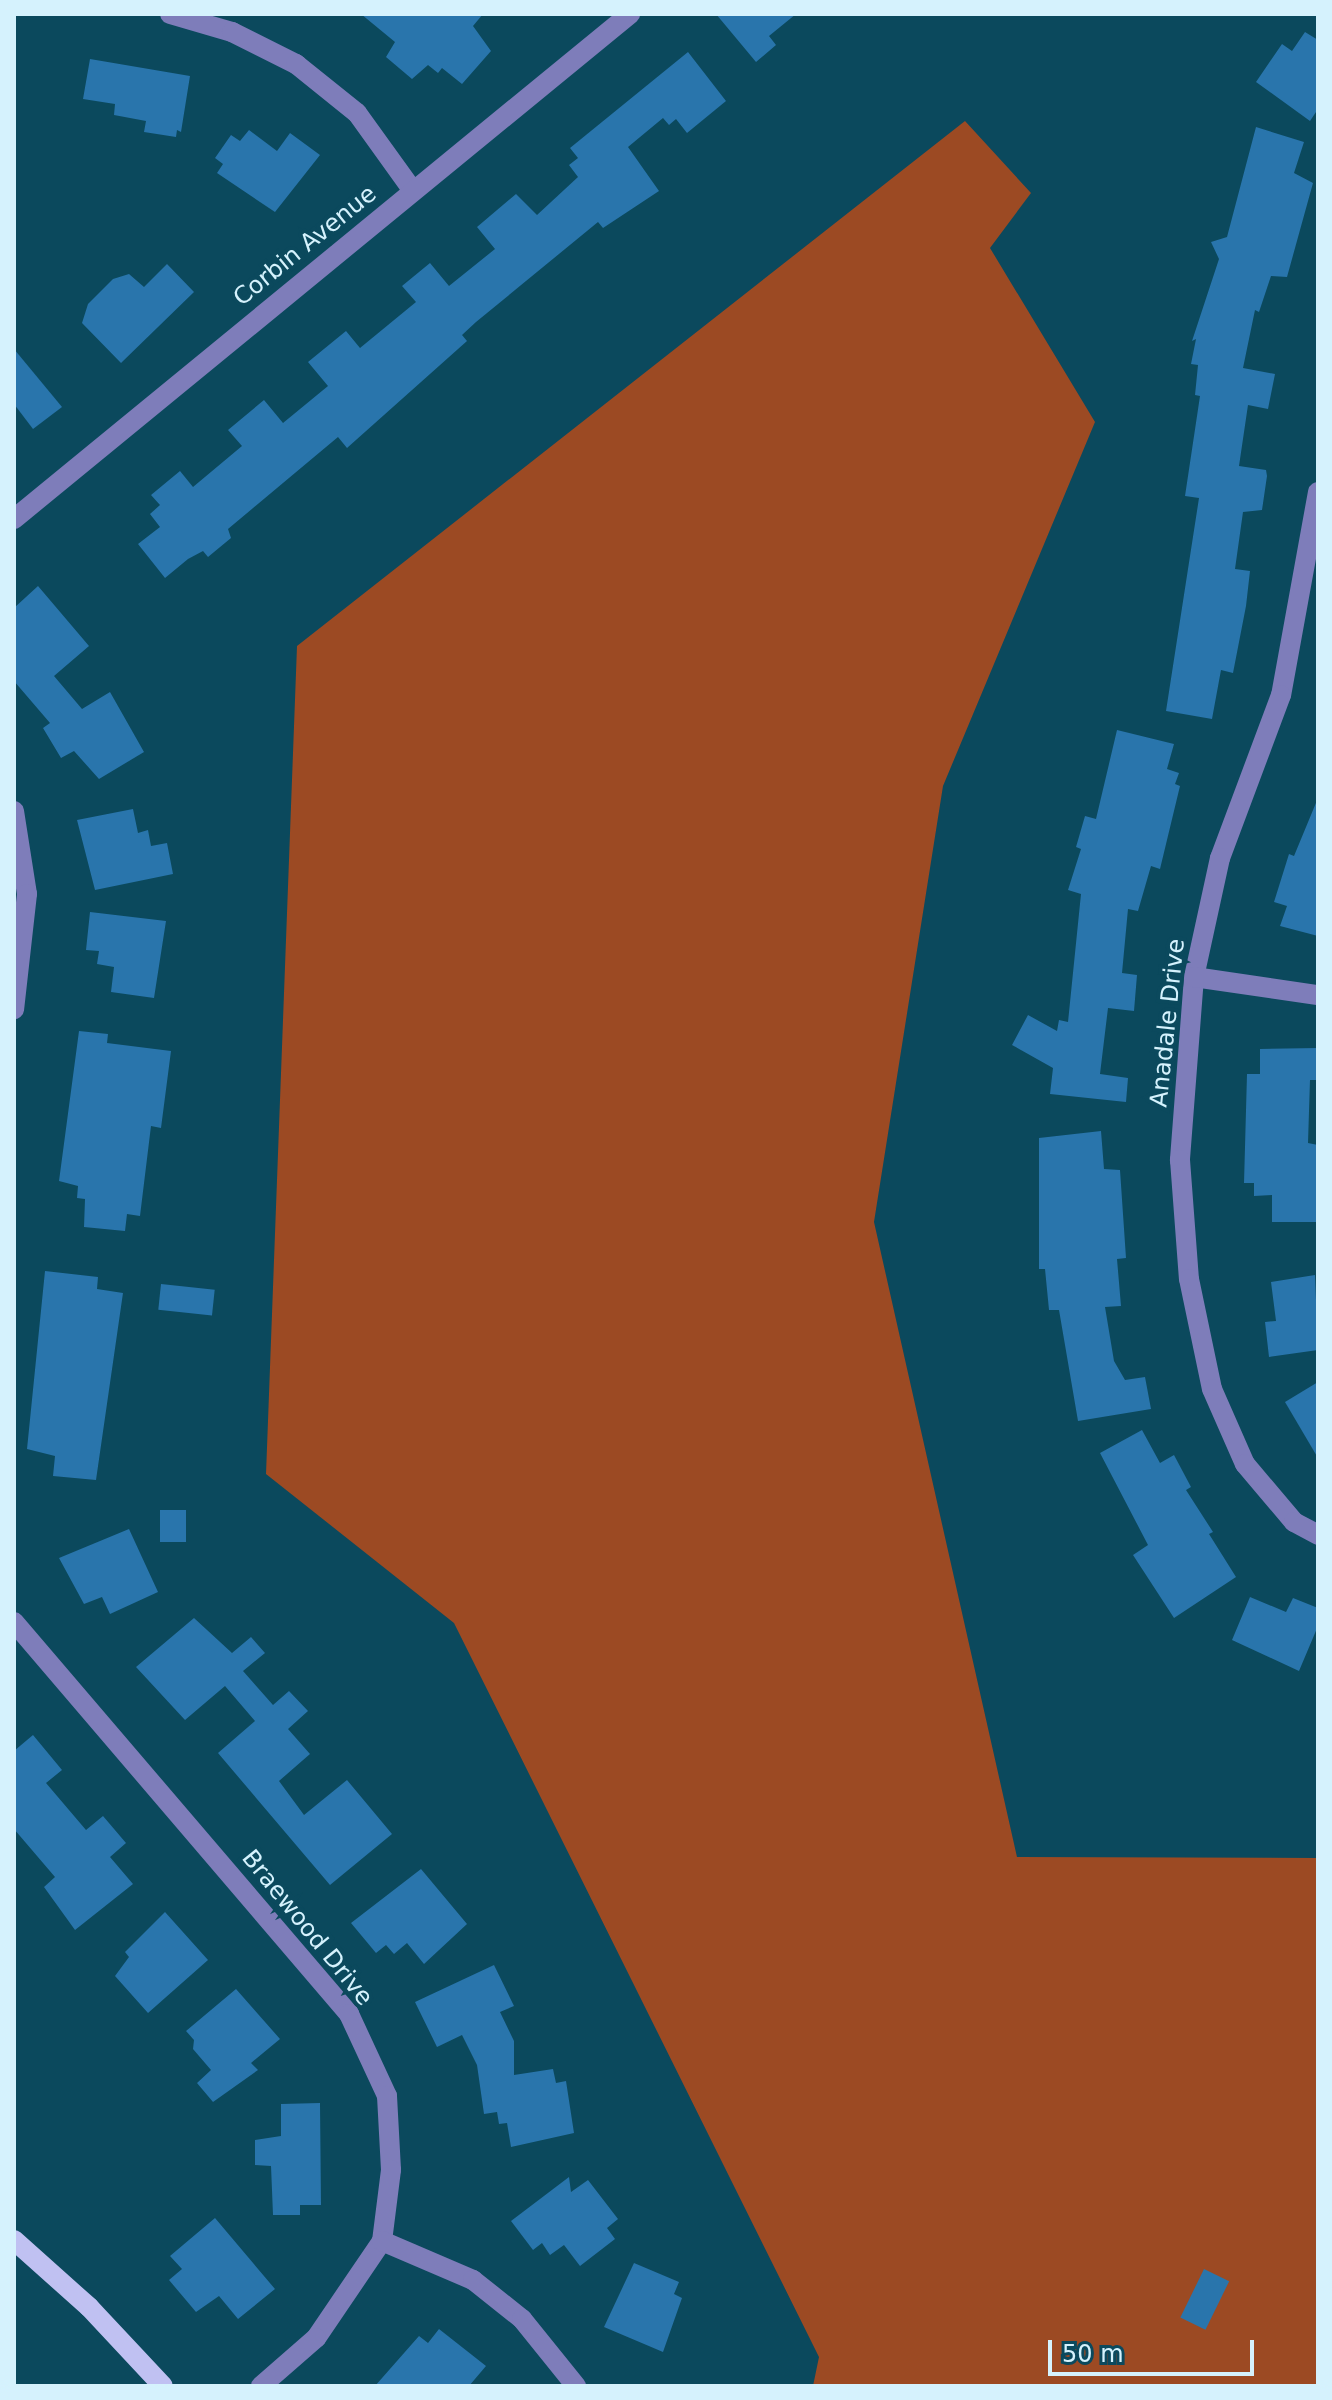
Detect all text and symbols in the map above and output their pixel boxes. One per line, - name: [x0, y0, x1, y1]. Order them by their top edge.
- street label: Corbin Avenue: [228, 180, 382, 312]
- street label: Anadale Drive: [1145, 937, 1191, 1109]
- street label: Braewood Drive: [236, 1844, 378, 2012]
- scale bar: [1052, 2324, 1258, 2374]
- text: 50 m: [1062, 2340, 1124, 2368]

